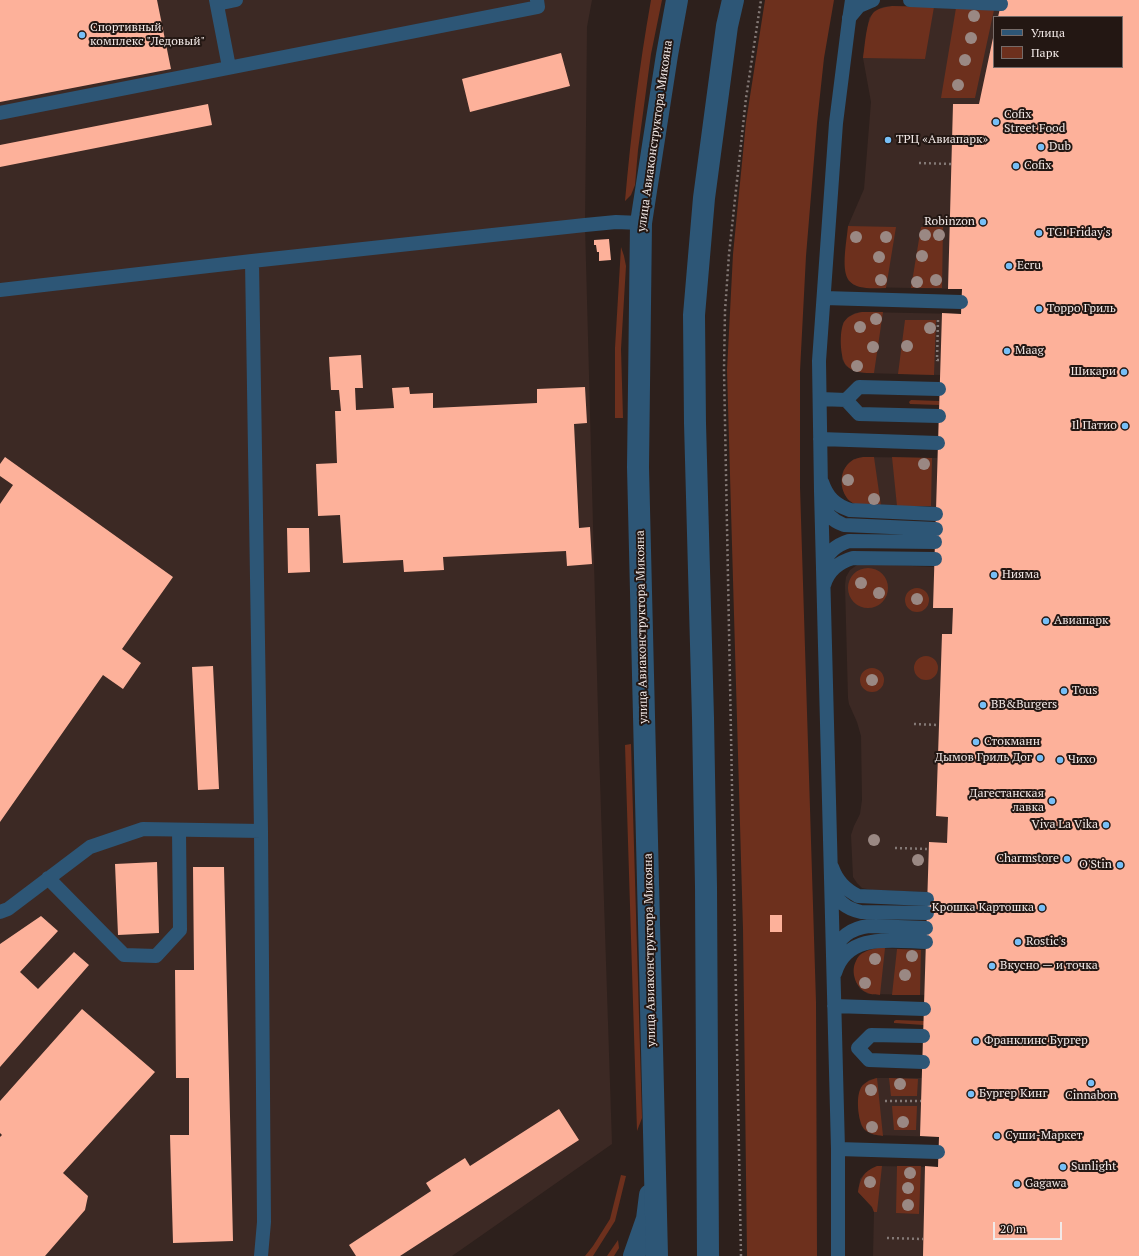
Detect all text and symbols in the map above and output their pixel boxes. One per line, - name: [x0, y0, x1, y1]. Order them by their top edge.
- legend: [993, 16, 1123, 68]
- place label: Спортивный комплекс "Ледовый": [90, 21, 205, 49]
- text: Улица: [1031, 25, 1065, 40]
- marker: Спортивный комплекс "Ледовый": [77, 30, 87, 40]
- street label: улица Авиаконструктора Микояна: [634, 39, 676, 233]
- text: Парк: [1031, 45, 1059, 60]
- place label: Cofix Street Food: [1004, 108, 1065, 136]
- marker: Cofix Street Food: [991, 117, 1001, 127]
- place label: ТРЦ «Авиапарк»: [896, 133, 988, 147]
- marker: ТРЦ «Авиапарк»: [883, 135, 893, 145]
- place label: Dub: [1049, 140, 1071, 154]
- marker: Dub: [1036, 142, 1046, 152]
- place label: Cofix: [1024, 159, 1052, 173]
- marker: Cofix: [1011, 161, 1021, 171]
- place label: Robinzon: [924, 215, 975, 229]
- marker: Robinzon: [978, 217, 988, 227]
- place label: TGI Friday's: [1047, 226, 1111, 240]
- marker: TGI Friday's: [1034, 228, 1044, 238]
- place label: Ecru: [1017, 259, 1041, 273]
- marker: Ecru: [1004, 261, 1014, 271]
- place label: Торро Гриль: [1047, 302, 1116, 316]
- marker: Торро Гриль: [1034, 304, 1044, 314]
- place label: Maag: [1015, 344, 1044, 358]
- marker: Maag: [1002, 346, 1012, 356]
- place label: Шикари: [1071, 365, 1116, 379]
- marker: Шикари: [1119, 367, 1129, 377]
- place label: Il Патио: [1072, 419, 1117, 433]
- marker: Il Патио: [1120, 421, 1130, 431]
- street label: улица Авиаконструктора Микояна: [633, 530, 651, 724]
- place label: Нияма: [1002, 568, 1039, 582]
- marker: Нияма: [989, 570, 999, 580]
- place label: Авиапарк: [1054, 614, 1109, 628]
- marker: Авиапарк: [1041, 616, 1051, 626]
- place label: Tous: [1072, 684, 1097, 698]
- marker: Tous: [1059, 686, 1069, 696]
- place label: BB&Burgers: [991, 698, 1057, 712]
- marker: BB&Burgers: [978, 700, 988, 710]
- place label: Стокманн: [984, 735, 1040, 749]
- marker: Стокманн: [971, 737, 981, 747]
- place label: Дымов Гриль Дог: [935, 751, 1032, 765]
- marker: Дымов Гриль Дог: [1035, 753, 1045, 763]
- place label: Чихо: [1068, 753, 1096, 767]
- marker: Чихо: [1055, 755, 1065, 765]
- place label: Дагестанская лавка: [969, 787, 1044, 815]
- marker: Дагестанская лавка: [1047, 796, 1057, 806]
- place label: Viva La Vika: [1031, 818, 1098, 832]
- marker: Viva La Vika: [1101, 820, 1111, 830]
- place label: Charmstore: [996, 852, 1059, 866]
- street label: улица Авиаконструктора Микояна: [641, 853, 659, 1047]
- marker: Charmstore: [1062, 854, 1072, 864]
- place label: O'Stin: [1079, 858, 1112, 872]
- marker: O'Stin: [1115, 860, 1125, 870]
- place label: Крошка Картошка: [932, 901, 1034, 915]
- marker: Крошка Картошка: [1037, 903, 1047, 913]
- place label: Rostic's: [1026, 935, 1066, 949]
- marker: Rostic's: [1013, 937, 1023, 947]
- place label: Вкусно — и точка: [1000, 959, 1098, 973]
- marker: Вкусно — и точка: [987, 961, 997, 971]
- place label: Франклинс Бургер: [984, 1034, 1088, 1048]
- marker: Франклинс Бургер: [971, 1036, 981, 1046]
- marker: Cinnabon: [1086, 1078, 1096, 1088]
- place label: Бургер Кинг: [979, 1087, 1048, 1101]
- marker: Бургер Кинг: [966, 1089, 976, 1099]
- place label: Cinnabon: [1065, 1089, 1117, 1103]
- place label: Суши-Маркет: [1005, 1129, 1082, 1143]
- marker: Суши-Маркет: [992, 1131, 1002, 1141]
- place label: Sunlight: [1071, 1160, 1116, 1174]
- marker: Sunlight: [1058, 1162, 1068, 1172]
- place label: Gagawa: [1025, 1177, 1066, 1191]
- marker: Gagawa: [1012, 1179, 1022, 1189]
- scale bar: [995, 1214, 1064, 1240]
- text: 20 m: [1000, 1221, 1026, 1236]

